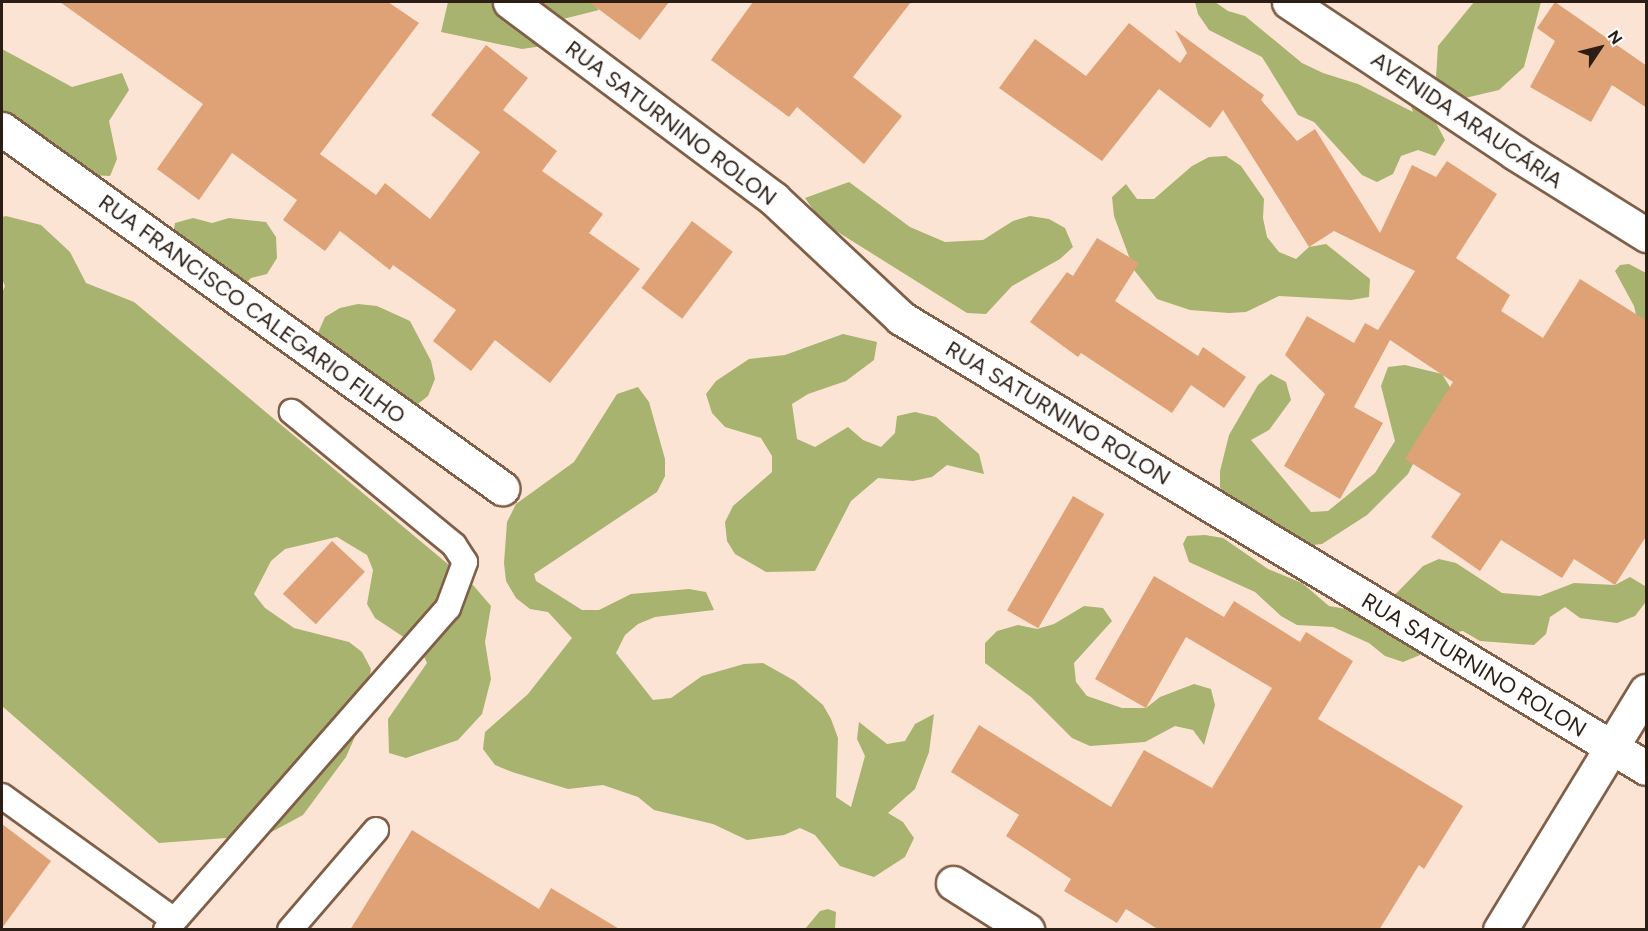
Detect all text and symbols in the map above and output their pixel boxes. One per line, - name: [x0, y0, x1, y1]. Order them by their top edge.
- north arrow: [1570, 18, 1630, 78]
- text: N: [1604, 27, 1626, 48]
- street label: RUA SATURNINO ROLON: [560, 35, 782, 211]
- street label: AVENIDA ARAUCÁRIA: [1366, 46, 1568, 194]
- street label: RUA FRANCISCO CALEGARIO FILHO: [93, 189, 411, 429]
- street label: RUA SATURNINO ROLON: [941, 335, 1175, 491]
- street label: RUA SATURNINO ROLON: [1357, 587, 1591, 743]

